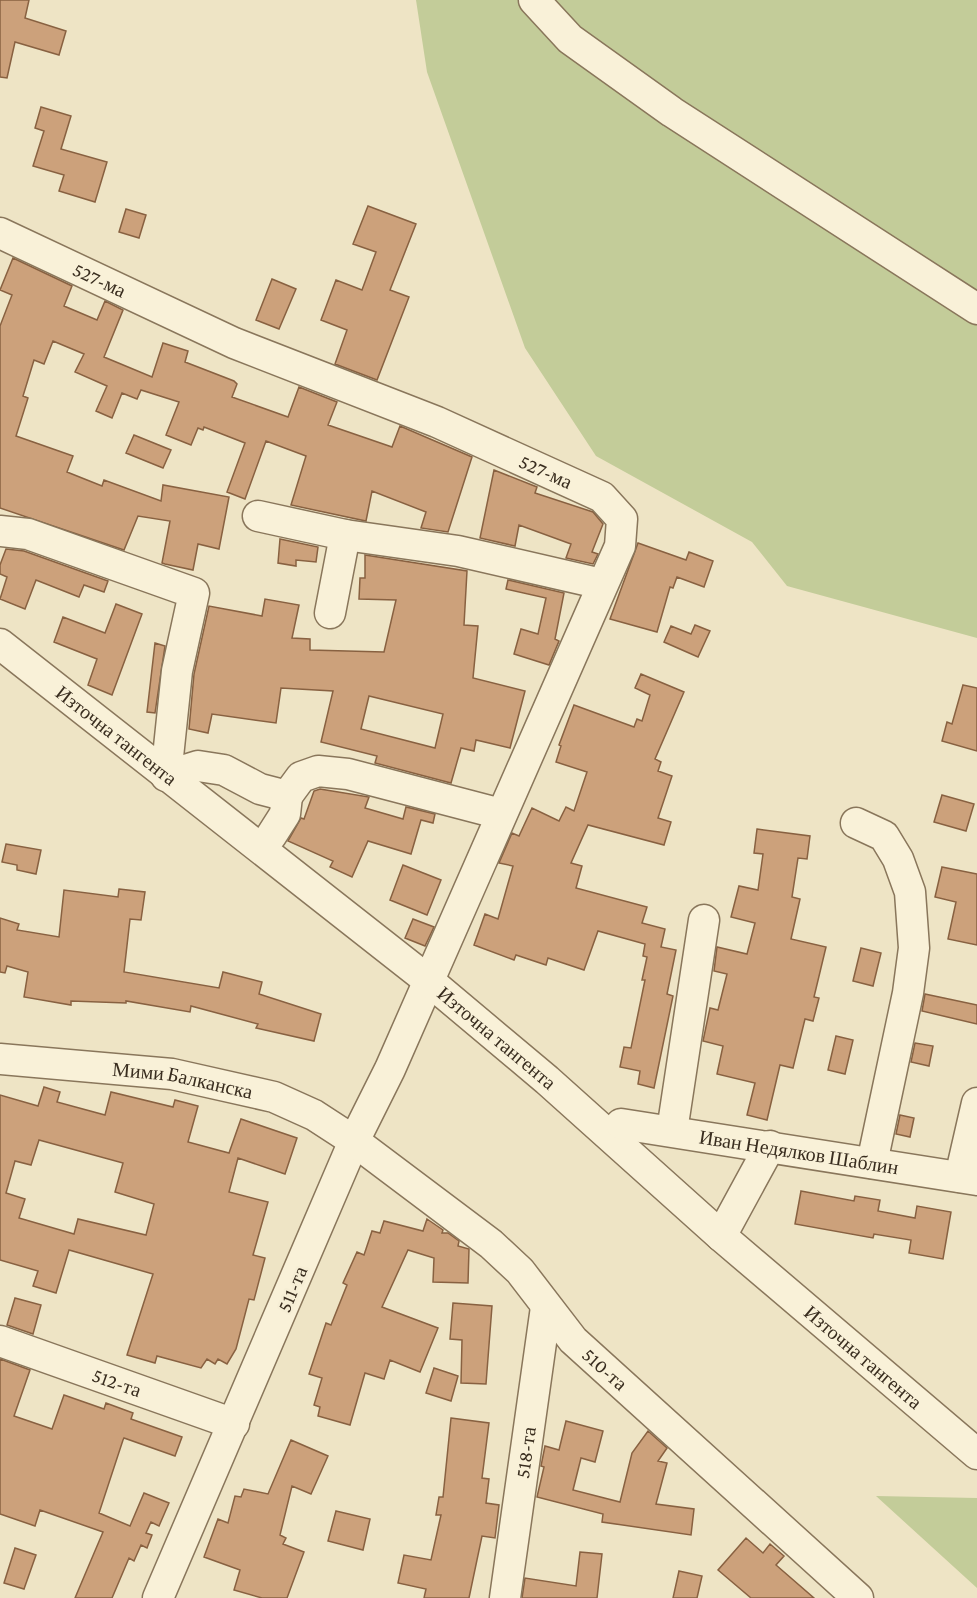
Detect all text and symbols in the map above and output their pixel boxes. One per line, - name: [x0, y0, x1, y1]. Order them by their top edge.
- street label: 527-ма: [70, 258, 130, 302]
- street label: 527-ма: [516, 450, 576, 493]
- street label: Източна тангента: [52, 681, 181, 790]
- street label: Източна тангента: [433, 982, 561, 1094]
- street label: Мими Балканска: [111, 1058, 255, 1103]
- street label: Иван Недялков Шаблин: [698, 1125, 900, 1179]
- street label: 511-та: [273, 1263, 312, 1315]
- street label: Източна тангента: [800, 1301, 927, 1413]
- street label: 510-та: [578, 1343, 632, 1395]
- street label: 512-та: [89, 1364, 145, 1401]
- street label: 518-та: [511, 1425, 540, 1480]

